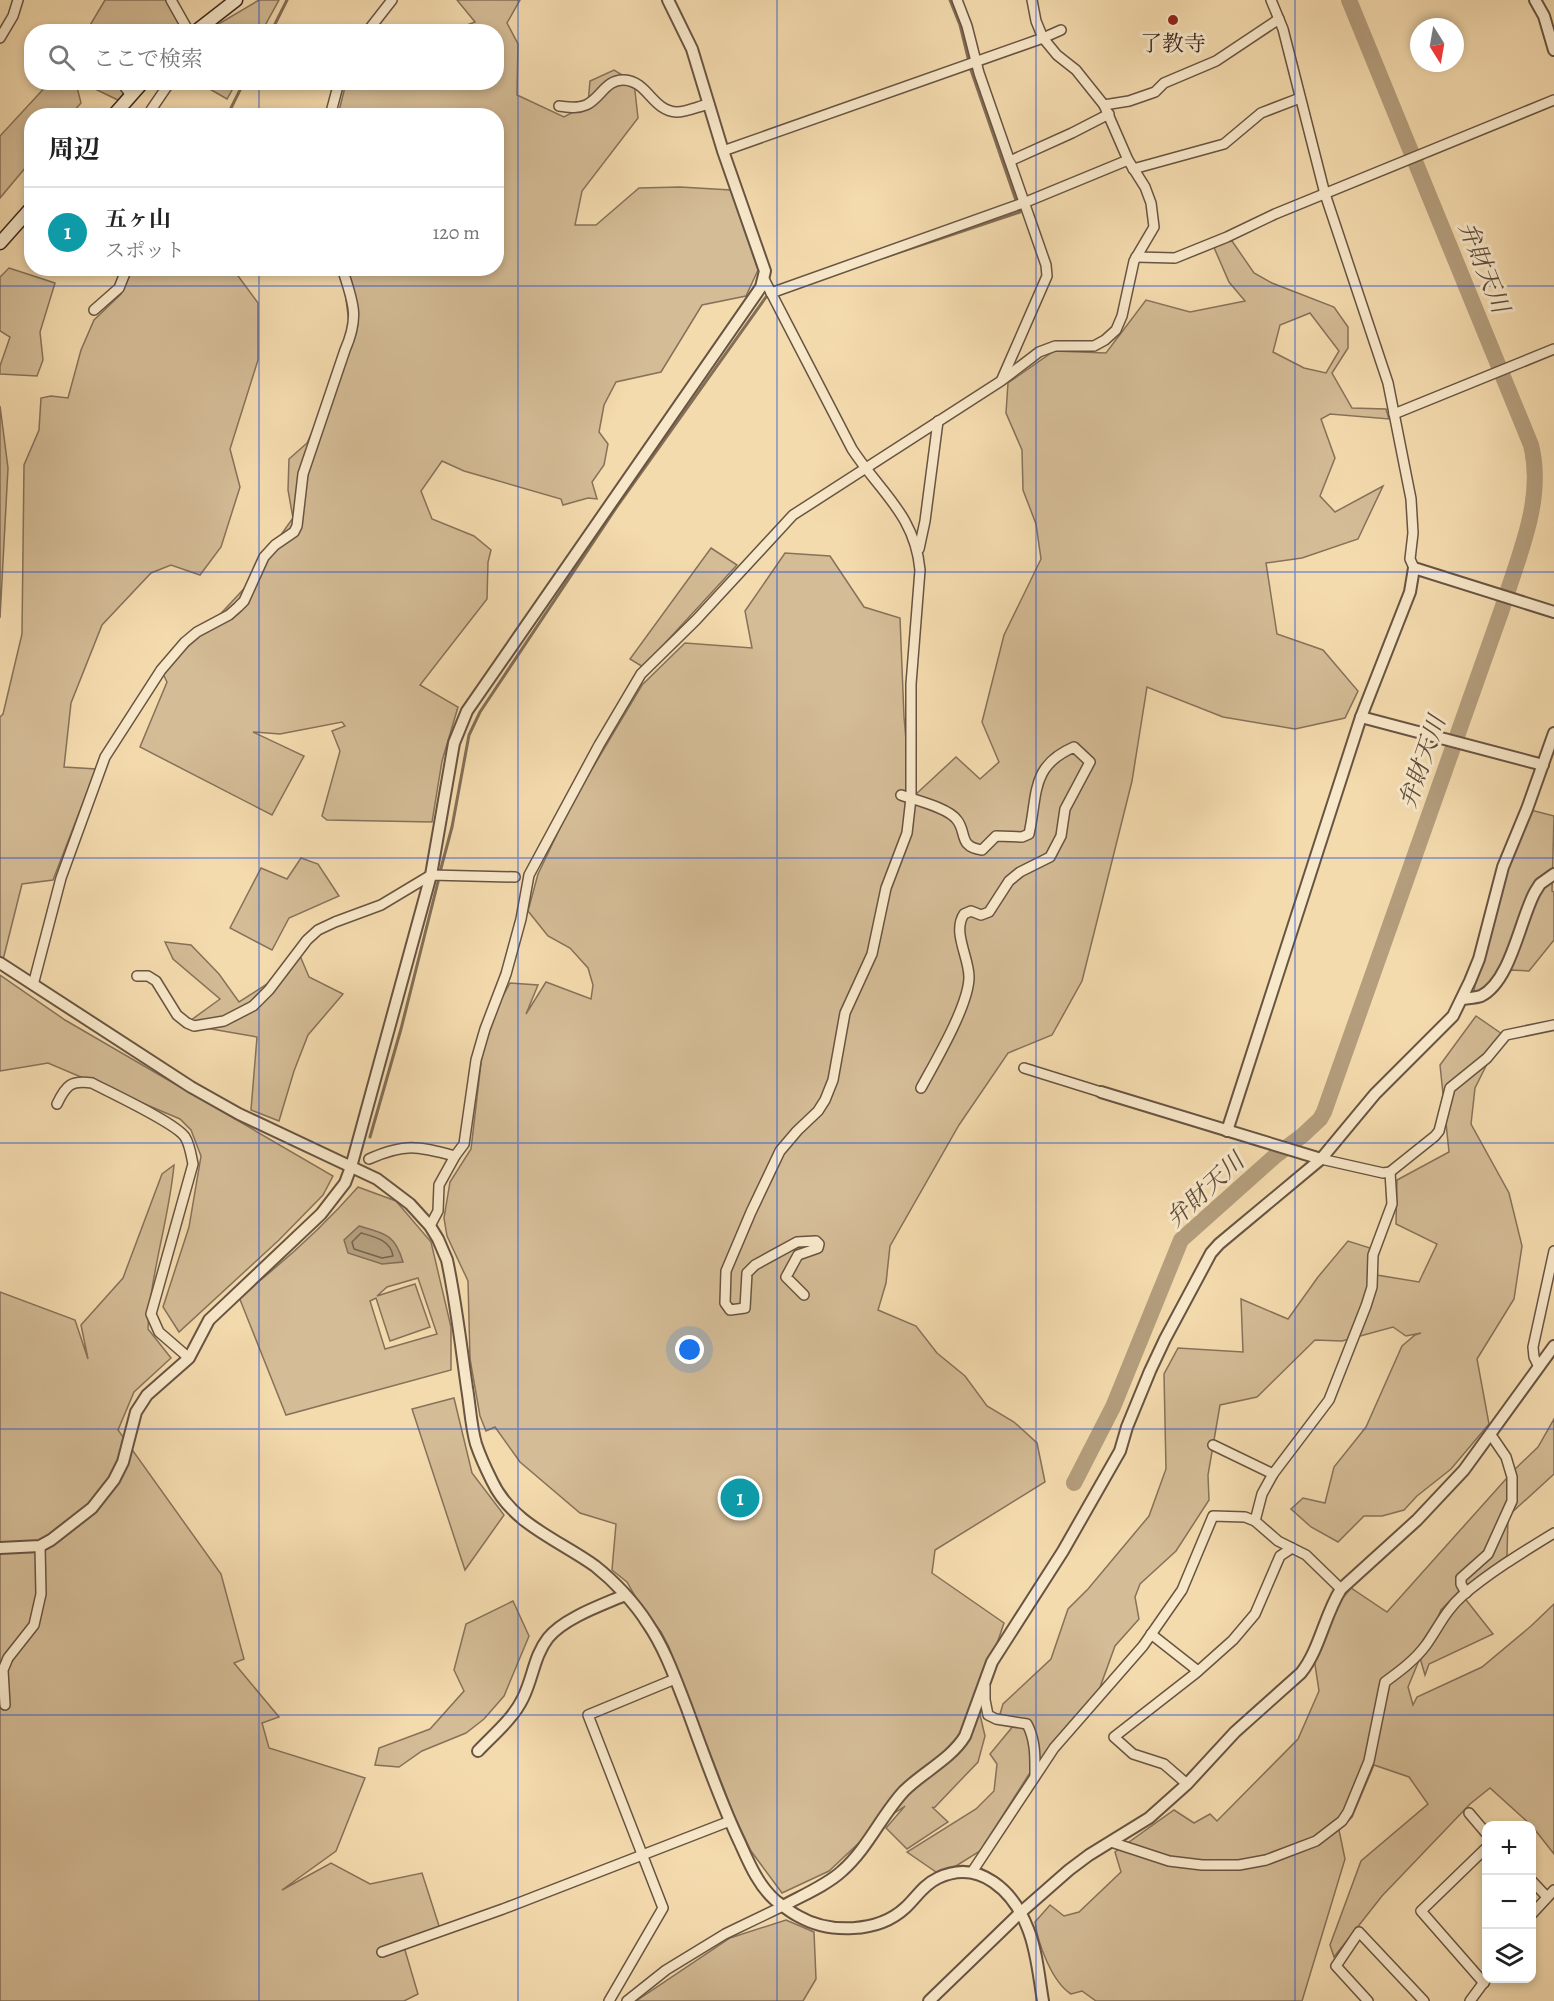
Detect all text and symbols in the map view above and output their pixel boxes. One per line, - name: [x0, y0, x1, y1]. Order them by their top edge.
- marker: 了教寺: [1166, 13, 1180, 27]
- north arrow: [1410, 18, 1464, 72]
- search box: [24, 24, 504, 90]
- place label: 了教寺: [1140, 29, 1206, 59]
- icon: search: [45, 41, 78, 74]
- text: ここで検索: [93, 44, 203, 74]
- text: 周辺: [48, 132, 100, 167]
- text: 五ヶ山: [105, 204, 171, 234]
- water label: 弁財天川: [1451, 217, 1518, 320]
- text: 1: [64, 219, 71, 246]
- text: 120 m: [432, 219, 480, 246]
- text: スポット: [105, 237, 185, 264]
- water label: 弁財天川: [1391, 709, 1454, 813]
- water label: 弁財天川: [1159, 1144, 1253, 1234]
- your location: [675, 1335, 704, 1364]
- pin: 1: [720, 1476, 760, 1520]
- map controls: [1482, 1821, 1536, 1983]
- button: +: [1482, 1821, 1536, 1875]
- button: −: [1482, 1875, 1536, 1929]
- button: layers: [1482, 1929, 1536, 1983]

